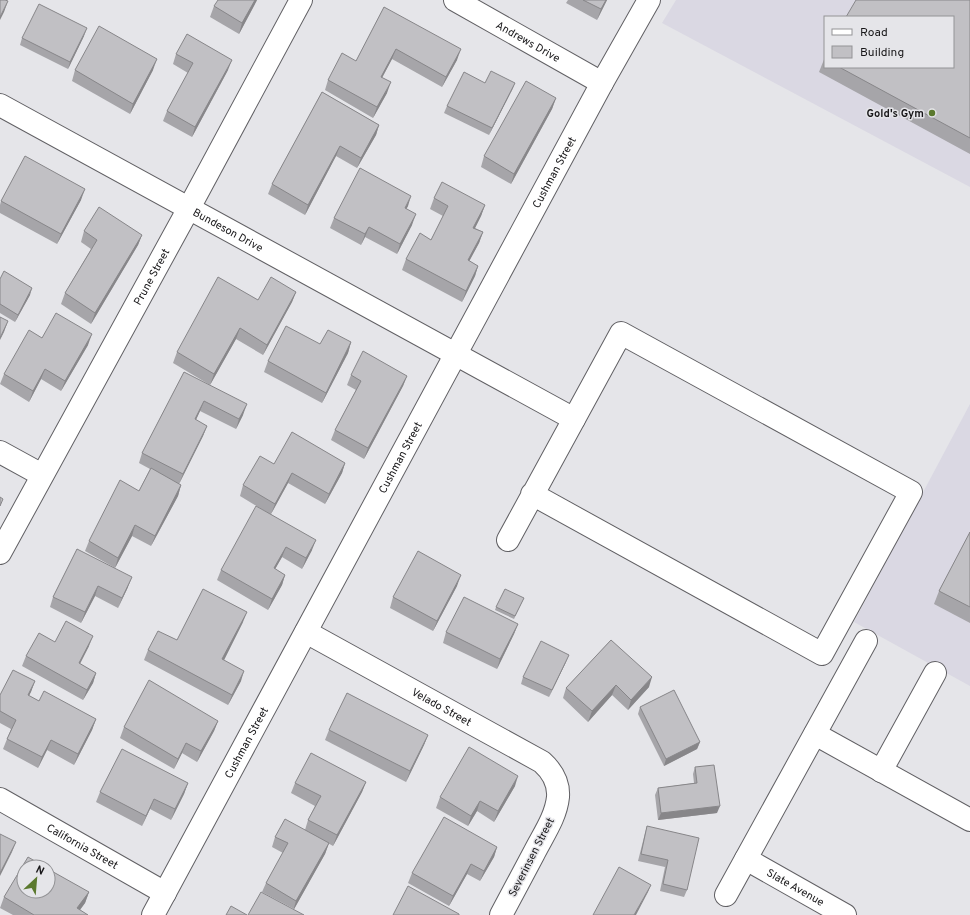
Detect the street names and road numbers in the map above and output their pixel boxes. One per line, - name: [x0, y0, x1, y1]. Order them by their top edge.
- street label: Andrews Drive: [493, 18, 562, 66]
- street label: Cushman Street: [530, 135, 580, 211]
- street label: Bundeson Drive: [190, 206, 265, 256]
- street label: Prune Street: [131, 246, 173, 308]
- street label: Cushman Street: [376, 420, 426, 496]
- street label: Velado Street: [409, 686, 474, 730]
- street label: Cushman Street: [222, 705, 272, 781]
- street label: Severinsen Street: [506, 815, 558, 899]
- street label: California Street: [44, 821, 120, 873]
- street label: Slate Avenue: [764, 866, 827, 910]

